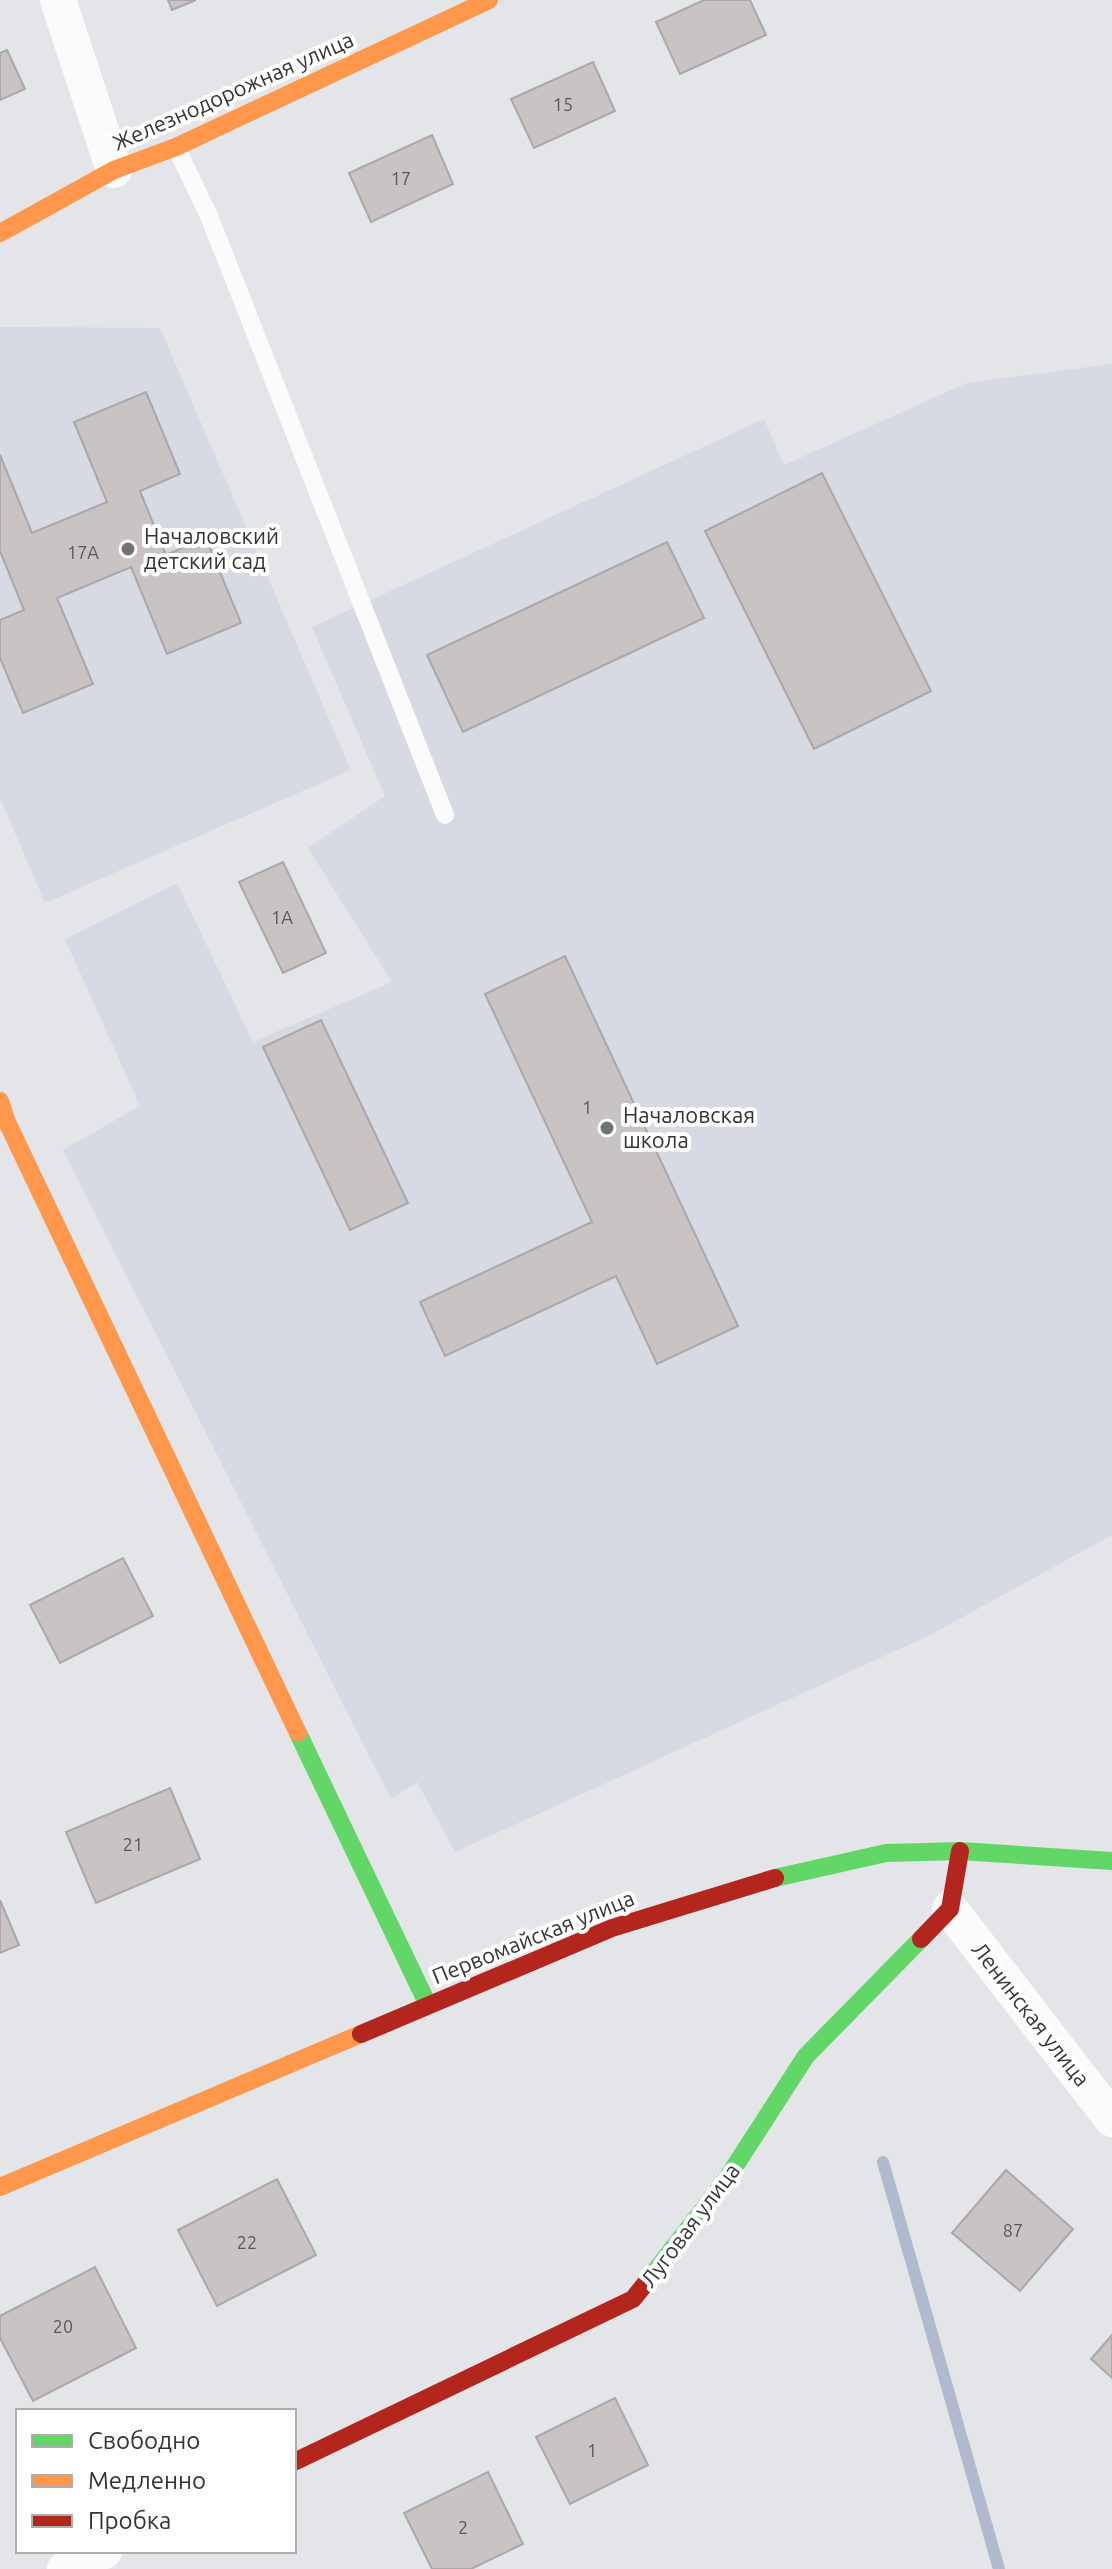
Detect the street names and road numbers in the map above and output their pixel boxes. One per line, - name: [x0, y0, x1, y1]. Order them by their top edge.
- street label: Железнодорожная улица: [109, 26, 357, 155]
- street label: Первомайская улица: [428, 1885, 637, 1988]
- street label: Ленинская улица: [967, 1937, 1095, 2091]
- street label: Луговая улица: [635, 2158, 744, 2291]

